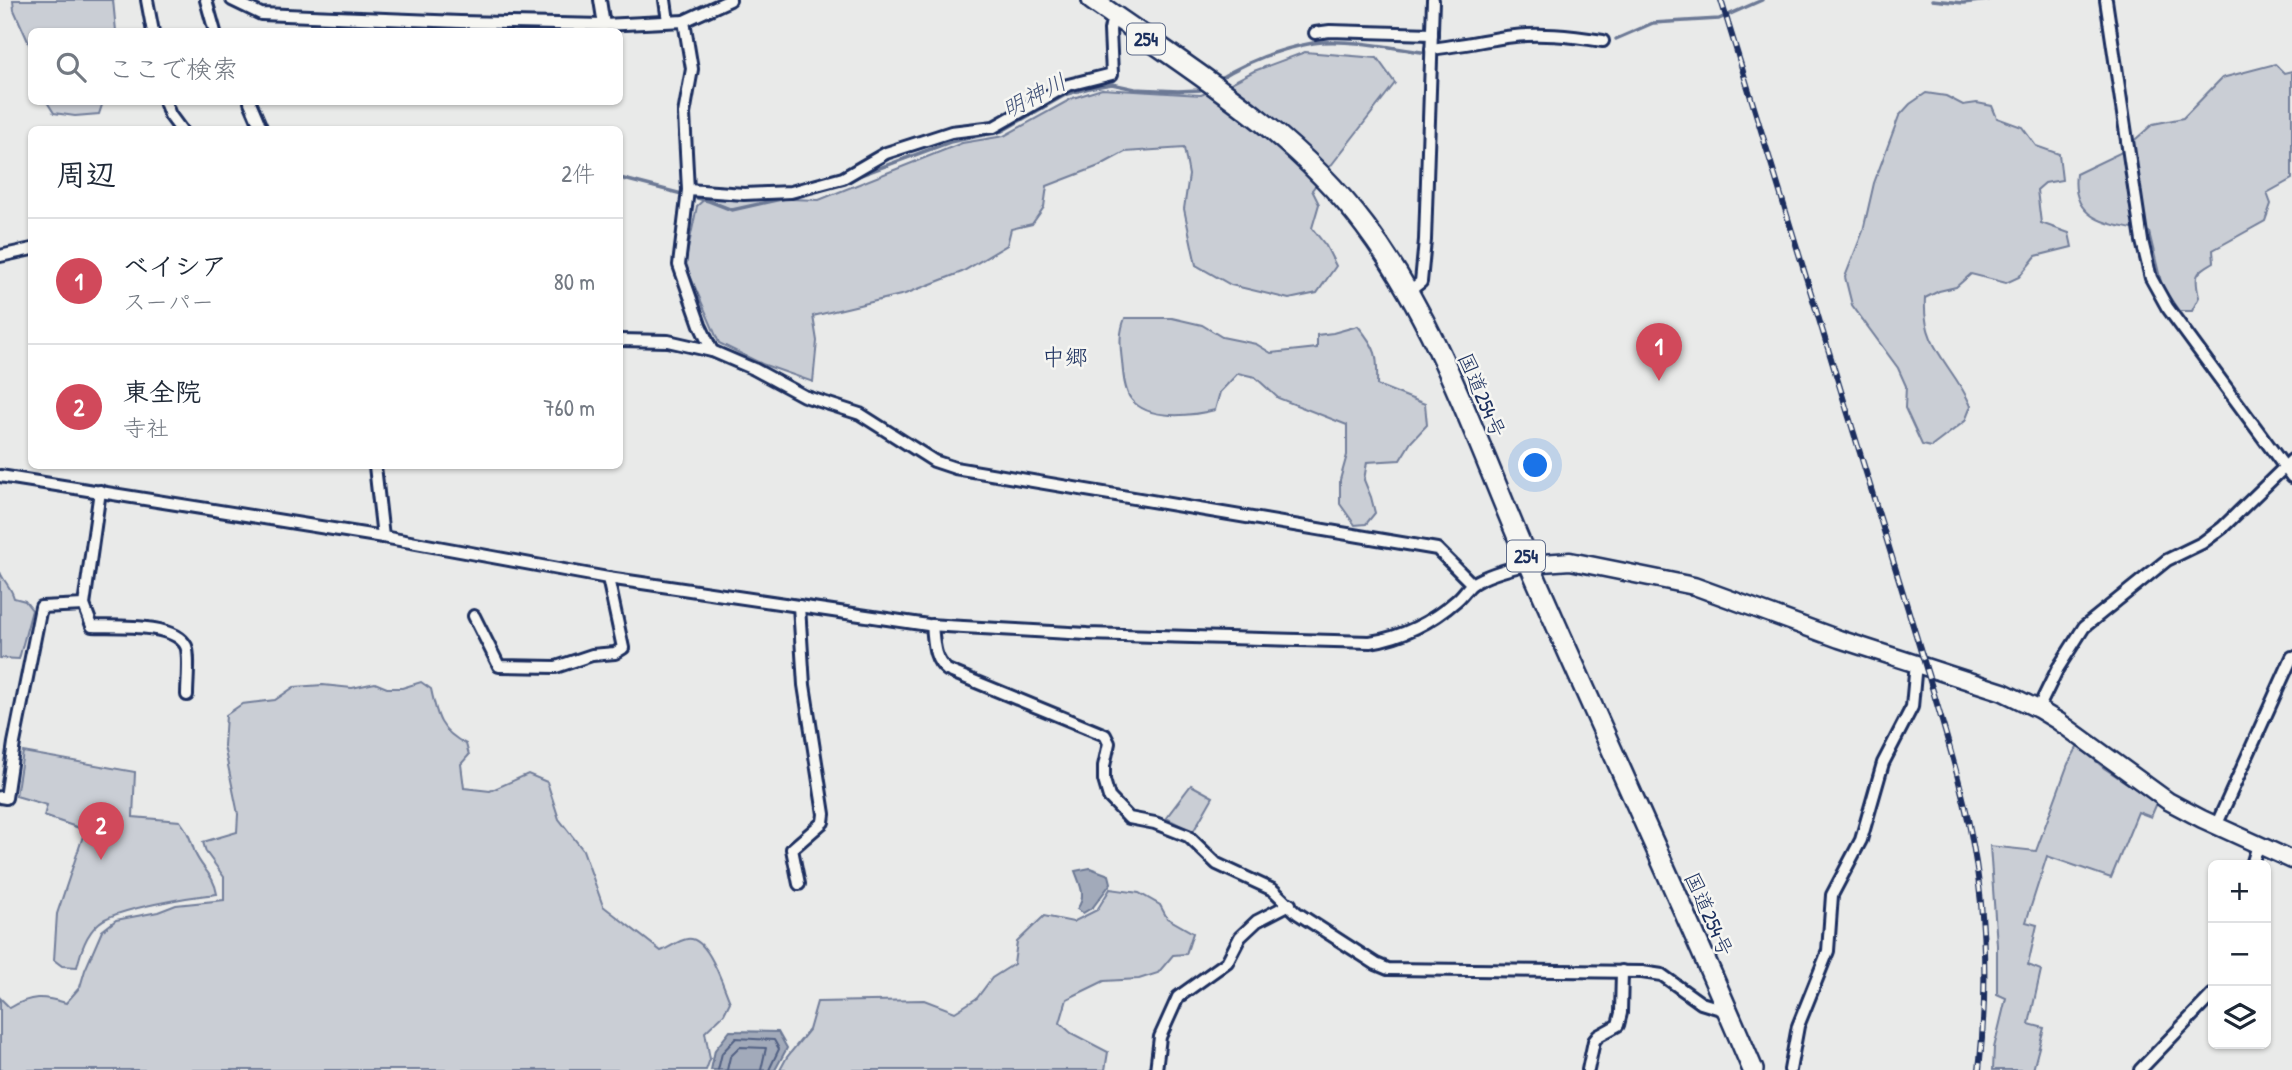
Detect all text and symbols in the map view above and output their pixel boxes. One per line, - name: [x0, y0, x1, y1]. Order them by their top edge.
- road number: 254: [1127, 23, 1165, 54]
- search box: [28, 28, 623, 105]
- icon: search: [52, 48, 90, 86]
- text: ここで検索: [108, 51, 238, 86]
- water label: 明神川: [996, 66, 1072, 124]
- text: 周辺: [56, 154, 116, 194]
- text: 2件: [561, 158, 595, 189]
- text: ベイシア: [123, 248, 227, 283]
- text: 1: [75, 266, 83, 297]
- text: 80 m: [554, 266, 595, 297]
- text: スーパー: [123, 286, 214, 317]
- pin: 1: [1636, 323, 1682, 381]
- district label: 中郷: [1042, 341, 1088, 372]
- street label: 国道254号: [1451, 348, 1513, 442]
- text: 東全院: [123, 374, 201, 409]
- text: 2: [74, 392, 84, 423]
- text: 760 m: [543, 392, 595, 423]
- text: 寺社: [123, 412, 169, 443]
- your location: [1518, 448, 1552, 482]
- road number: 254: [1507, 540, 1545, 572]
- pin: 2: [78, 802, 124, 860]
- map controls: [2208, 860, 2271, 1049]
- button: +: [2208, 860, 2271, 923]
- street label: 国道254号: [1678, 867, 1740, 961]
- button: −: [2208, 923, 2271, 986]
- button: layers: [2208, 986, 2271, 1049]

